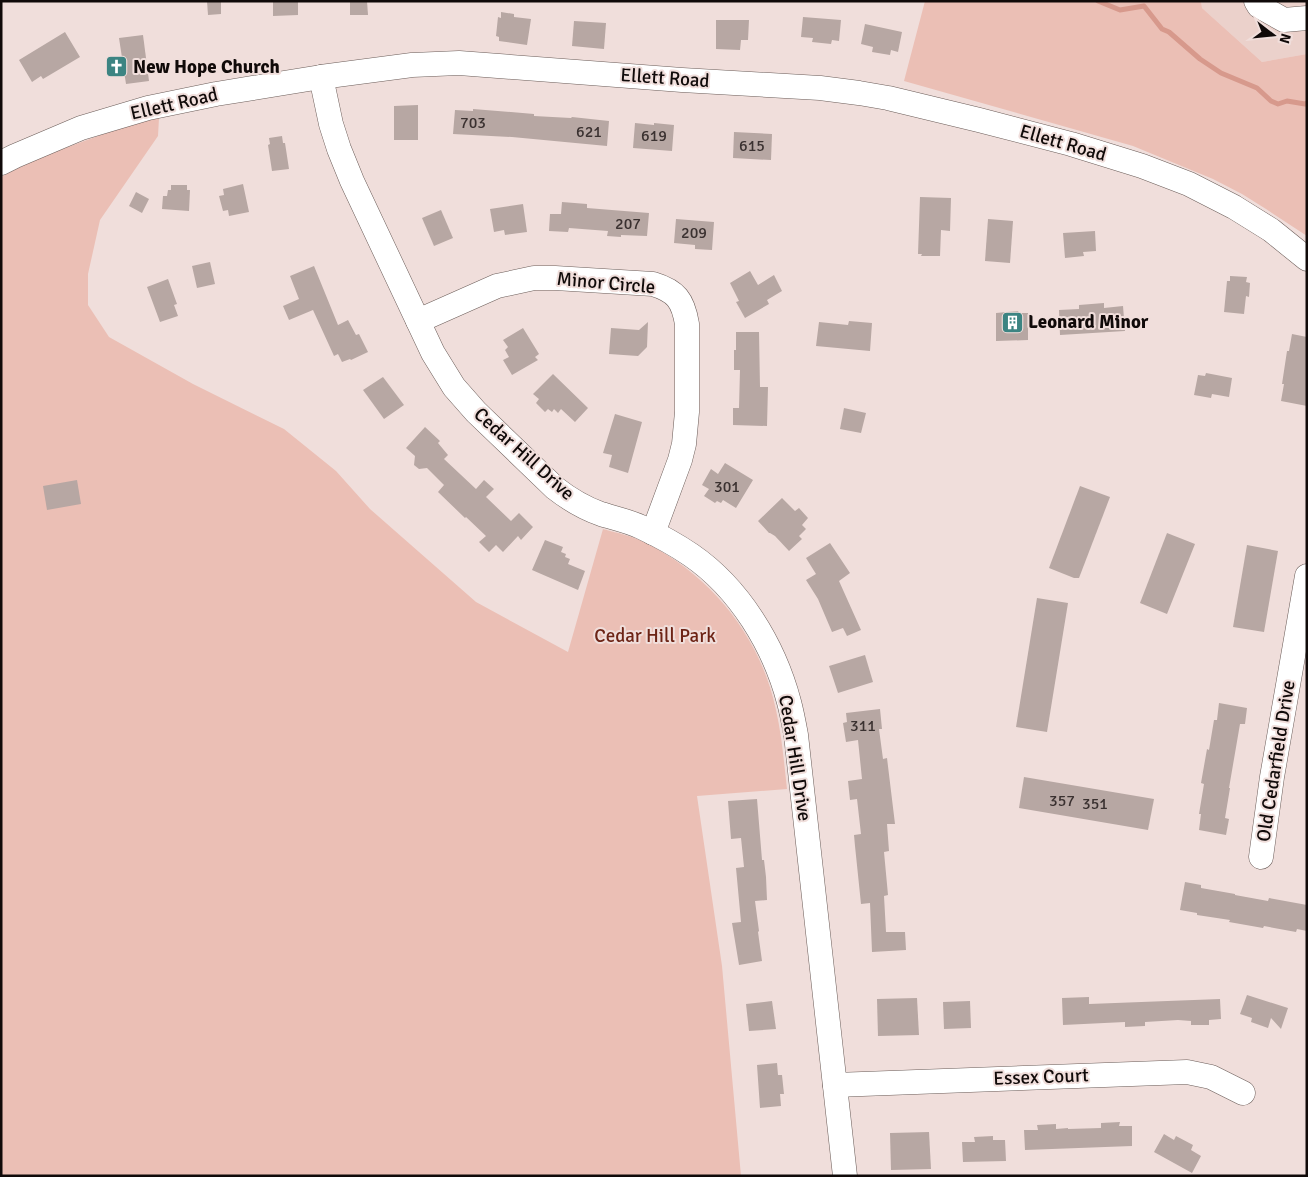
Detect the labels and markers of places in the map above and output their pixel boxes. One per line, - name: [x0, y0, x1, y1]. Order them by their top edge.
- church icon: New Hope Church: [105, 55, 129, 79]
- place label: New Hope Church: [133, 55, 280, 79]
- building icon: Leonard Minor: [1000, 310, 1024, 334]
- place label: Leonard Minor: [1028, 310, 1149, 334]

